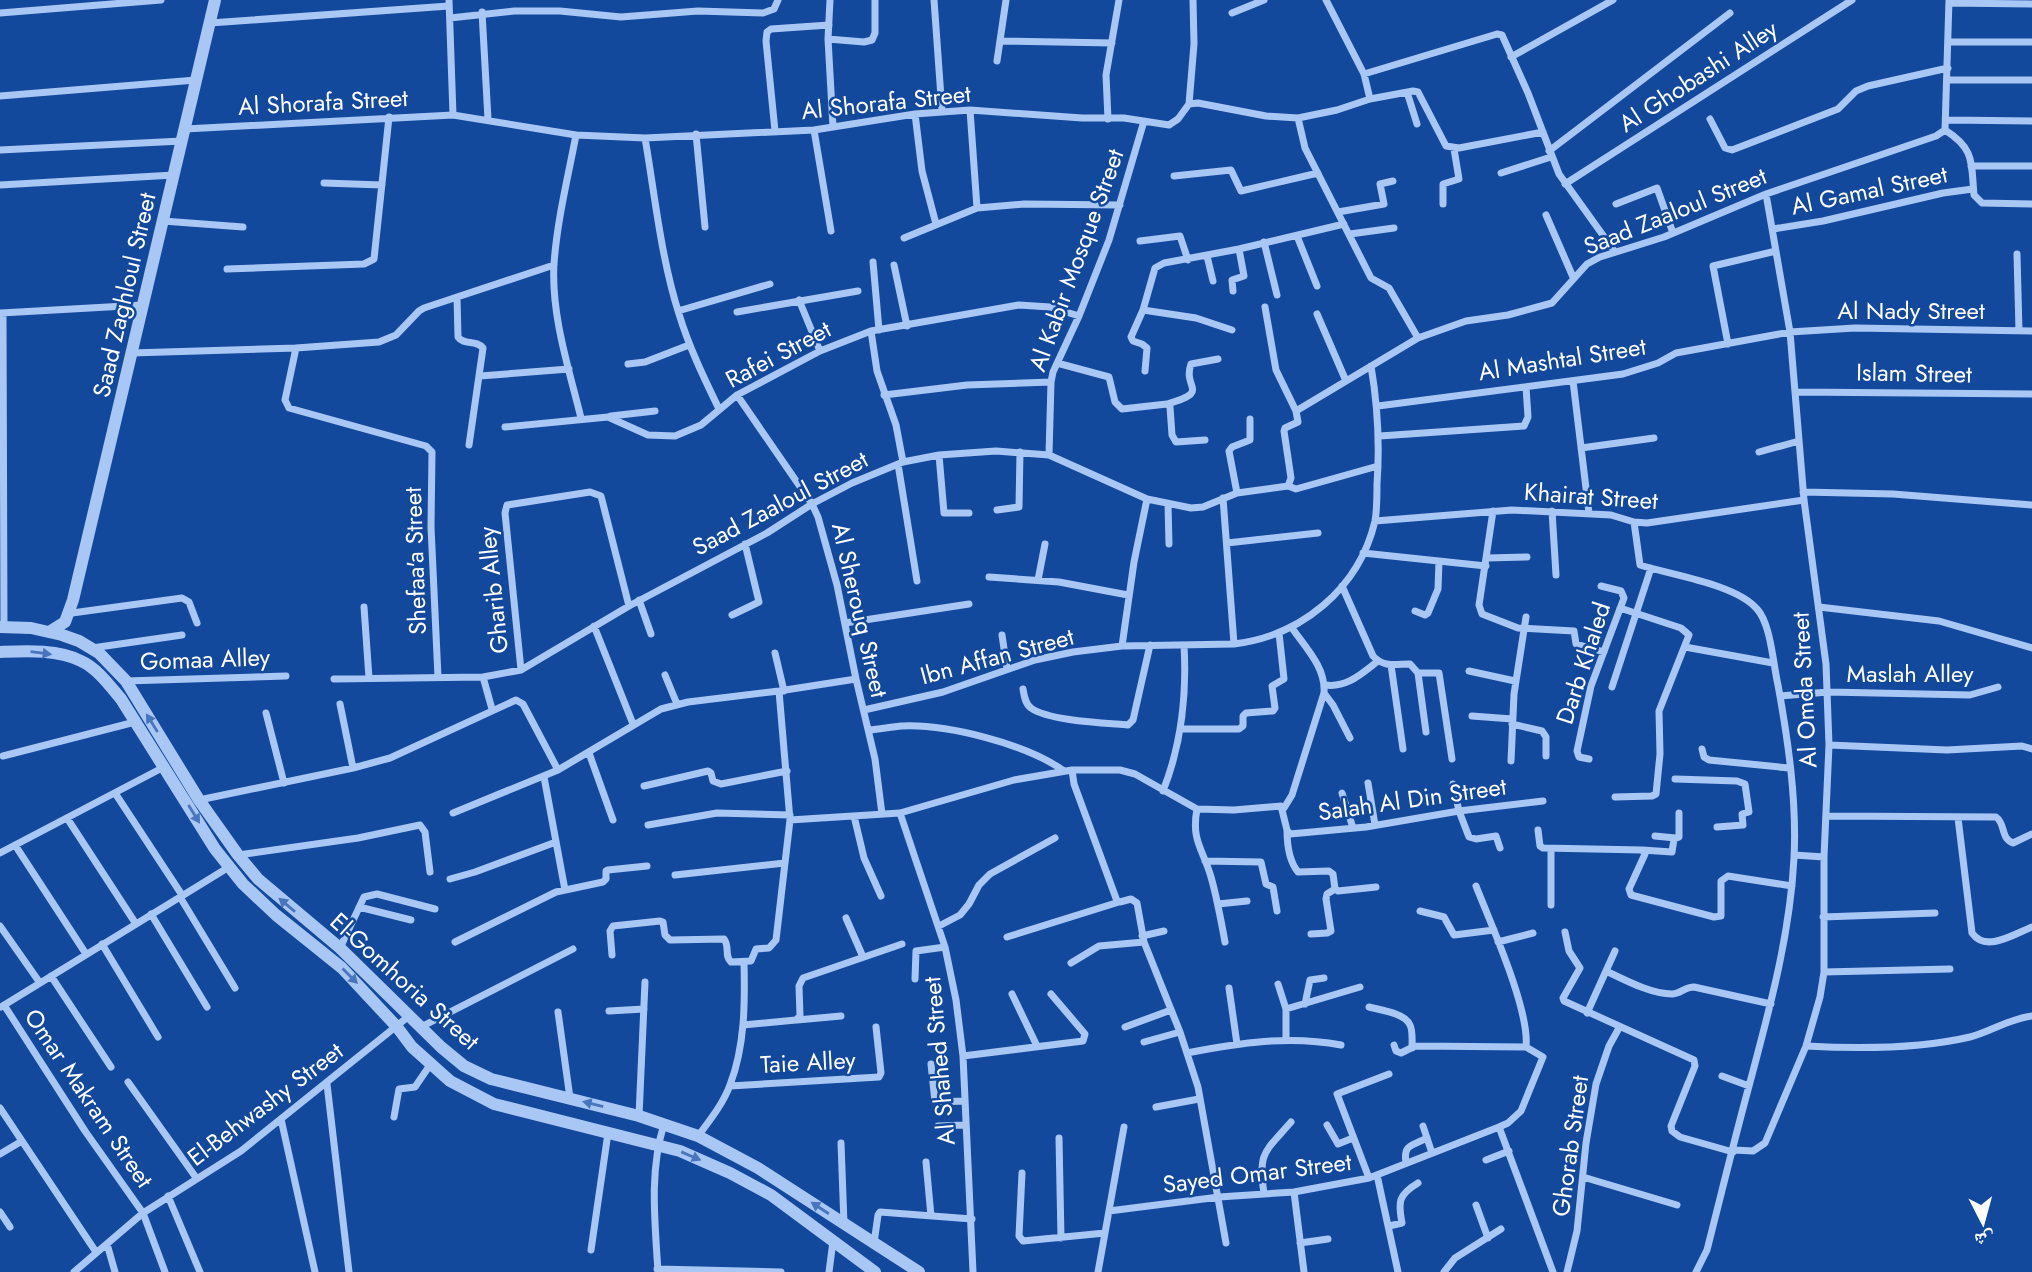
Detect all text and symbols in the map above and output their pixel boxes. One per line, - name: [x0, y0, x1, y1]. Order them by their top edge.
- street label: Al Ghobashi Alley: [1612, 11, 1785, 141]
- street label: Al Shorafa Street: [800, 76, 973, 128]
- street label: Al Shorafa Street: [237, 80, 409, 124]
- street label: Al Kabir Mosque Street: [1019, 144, 1133, 376]
- street label: Al Gamal Street: [1788, 156, 1951, 224]
- street label: Saad Zaaloul Street: [1578, 158, 1772, 264]
- street label: Saad Zaghloul Street: [83, 189, 165, 401]
- street label: Al Nady Street: [1837, 293, 1985, 328]
- street label: Rafei Street: [719, 311, 837, 396]
- street label: Al Mashtal Street: [1476, 328, 1648, 390]
- street label: Islam Street: [1856, 354, 1972, 392]
- street label: Saad Zaaloul Street: [686, 442, 874, 564]
- street label: Khairat Street: [1523, 474, 1659, 518]
- street label: Shefaa'a Street: [395, 486, 435, 635]
- street label: Al Sherouq Street: [823, 519, 897, 701]
- street label: Gharib Alley: [469, 524, 517, 655]
- street label: Darb Khaled: [1547, 598, 1619, 728]
- street label: Al Omda Street: [1782, 611, 1826, 769]
- street label: Ibn Affan Street: [916, 619, 1078, 693]
- street label: Gomaa Alley: [139, 639, 271, 679]
- one-way arrow: [31, 647, 53, 658]
- street label: Maslah Alley: [1847, 656, 1974, 691]
- one-way arrow: [146, 714, 159, 733]
- street label: Salah Al Din Street: [1316, 768, 1509, 830]
- one-way arrow: [187, 804, 200, 824]
- one-way arrow: [279, 897, 297, 912]
- street label: El-Gomhoria Street: [323, 904, 488, 1058]
- one-way arrow: [342, 968, 359, 985]
- street label: Al Shahed Street: [914, 975, 964, 1147]
- street label: Omar Makram Street: [16, 1002, 162, 1195]
- street label: El-Behwashy Street: [180, 1034, 350, 1174]
- street label: Taie Alley: [759, 1042, 857, 1082]
- street label: Ghorab Street: [1543, 1073, 1597, 1219]
- one-way arrow: [582, 1098, 604, 1109]
- street label: Sayed Omar Street: [1161, 1144, 1354, 1202]
- one-way arrow: [681, 1151, 702, 1162]
- north arrow: [1948, 1188, 2018, 1258]
- one-way arrow: [811, 1202, 830, 1215]
- text: ش: [1973, 1225, 1996, 1254]

